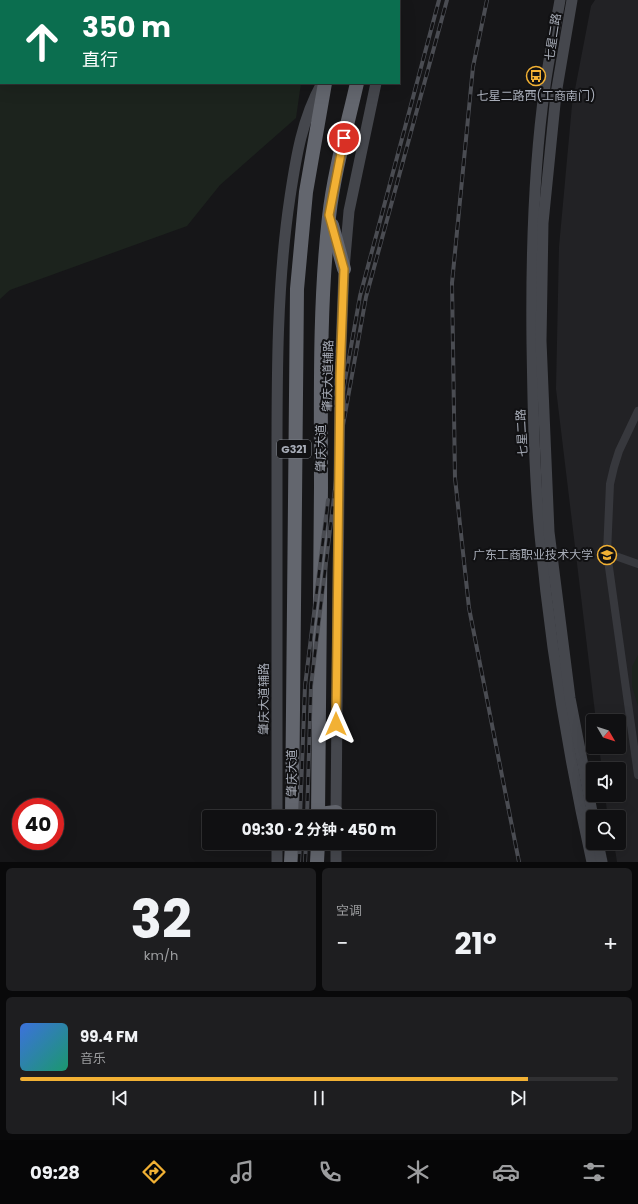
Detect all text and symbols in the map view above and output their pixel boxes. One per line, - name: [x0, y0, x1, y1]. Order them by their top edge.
- text: 350 m: [82, 8, 171, 47]
- street label: 七星二路: [540, 12, 565, 62]
- icon: ahead: [16, 16, 68, 68]
- text: 直行: [82, 47, 118, 72]
- bus stop icon: 七星二路西(工商南门): [525, 65, 547, 87]
- place label: 七星二路西(工商南门): [477, 87, 595, 104]
- pin: [327, 121, 361, 155]
- icon: arrive: [333, 127, 355, 149]
- street label: 肇庆大道辅路: [318, 340, 337, 412]
- street label: 七星二路: [512, 409, 531, 457]
- street label: 肇庆大道: [312, 424, 329, 472]
- road number: G321: [277, 440, 311, 458]
- school or university icon: 广东工商职业技术大学: [596, 544, 618, 566]
- place label: 广东工商职业技术大学: [473, 546, 593, 563]
- street label: 肇庆大道辅路: [255, 663, 272, 735]
- position arrow: [315, 703, 357, 745]
- north arrow: [586, 714, 626, 754]
- map controls: [586, 714, 626, 850]
- street label: 肇庆大道: [283, 749, 300, 797]
- button: sound: [586, 762, 626, 802]
- speed limit sign: 40: [12, 798, 64, 850]
- button: search: [586, 810, 626, 850]
- text: 09:30 · 2 分钟 · 450 m: [242, 819, 396, 840]
- text: 32: [130, 883, 192, 956]
- text: 空调: [336, 901, 362, 920]
- text: 21°: [454, 922, 497, 965]
- text: −: [336, 928, 348, 959]
- text: +: [603, 928, 618, 959]
- text: km/h: [144, 946, 178, 965]
- text: 99.4 FM: [80, 1026, 138, 1047]
- text: 音乐: [80, 1049, 106, 1068]
- icon: previous: [109, 1087, 131, 1109]
- icon: pause: [308, 1087, 330, 1109]
- icon: next: [507, 1087, 529, 1109]
- icon: directions: [140, 1158, 168, 1186]
- icon: music: [228, 1158, 256, 1186]
- icon: phone: [316, 1158, 344, 1186]
- icon: climate: [404, 1158, 432, 1186]
- icon: car: [492, 1158, 520, 1186]
- icon: filters: [580, 1158, 608, 1186]
- text: 09:28: [30, 1160, 80, 1185]

